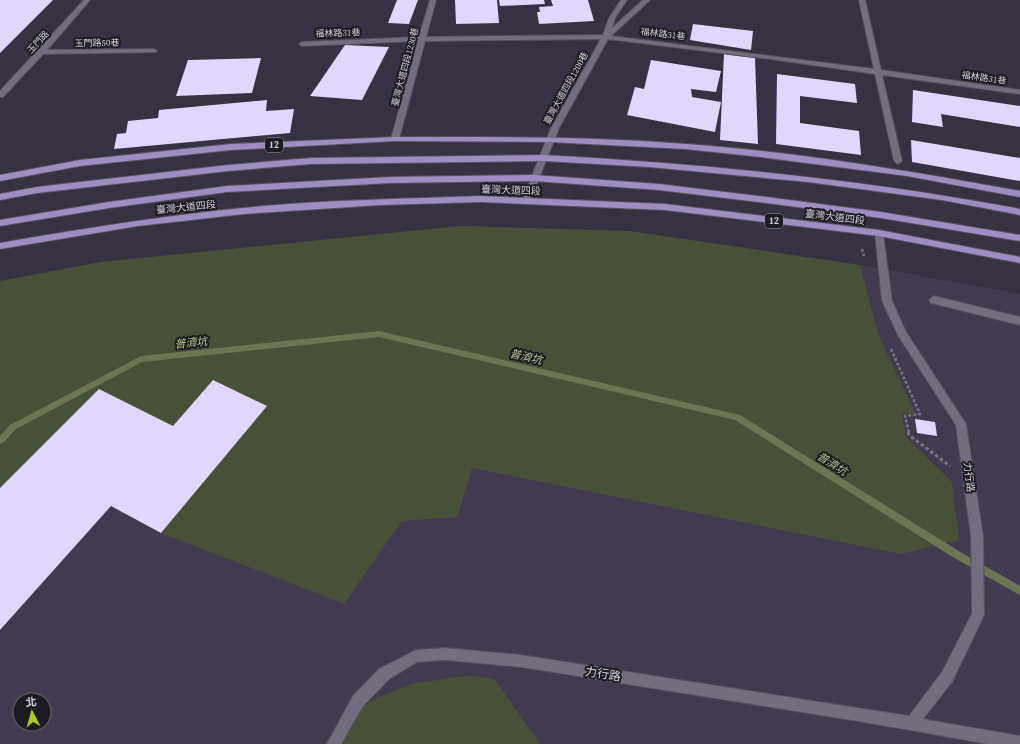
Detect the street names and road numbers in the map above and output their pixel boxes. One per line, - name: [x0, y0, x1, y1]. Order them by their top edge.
- street label: 福林路31巷: [640, 25, 686, 43]
- street label: 福林路31巷: [315, 26, 361, 40]
- street label: 臺灣大道四段1230巷: [389, 26, 421, 108]
- street label: 玉門路: [24, 28, 52, 56]
- street label: 玉門路50巷: [74, 37, 120, 49]
- street label: 臺灣大道四段1200巷: [541, 50, 591, 126]
- street label: 福林路31巷: [961, 69, 1007, 87]
- road number: 12: [265, 138, 283, 152]
- street label: 臺灣大道四段: [481, 182, 541, 198]
- street label: 臺灣大道四段: [155, 197, 217, 217]
- street label: 臺灣大道四段: [804, 207, 866, 227]
- road number: 12: [765, 214, 783, 228]
- street label: 力行路: [961, 461, 977, 493]
- street label: 力行路: [584, 663, 622, 685]

